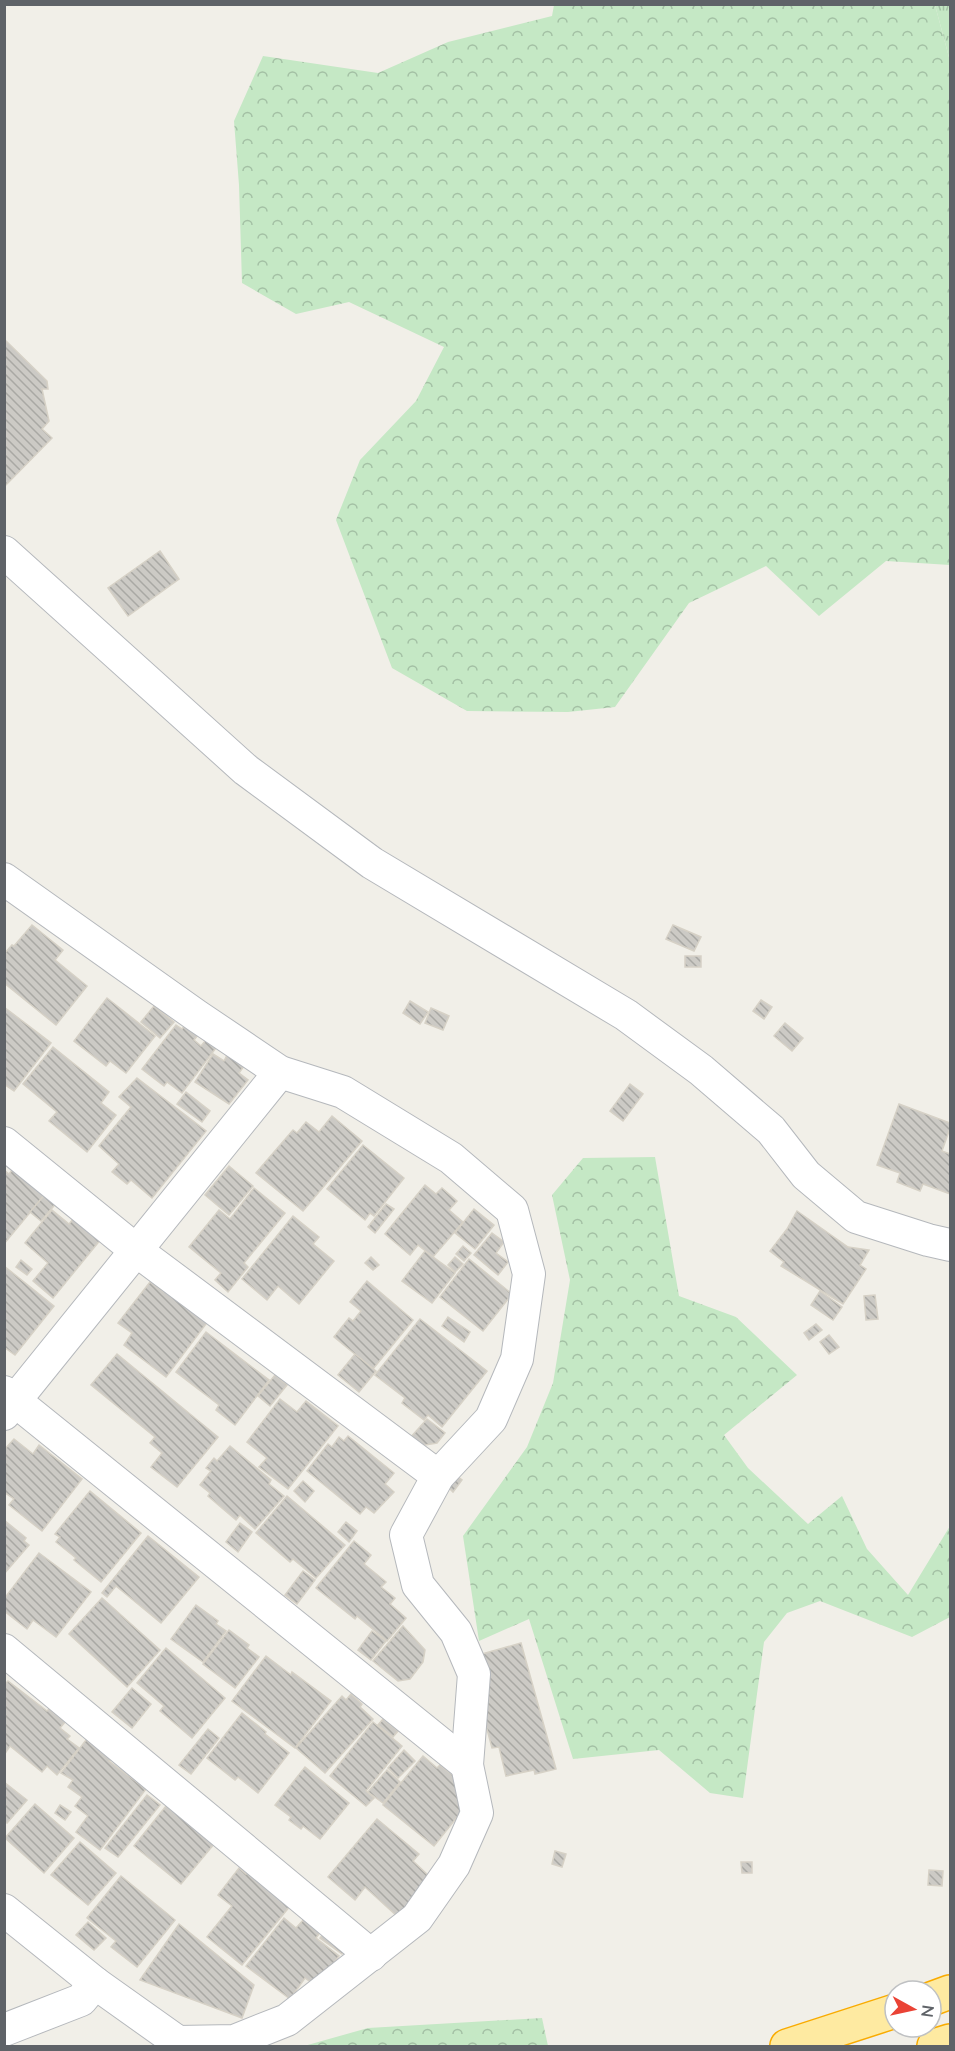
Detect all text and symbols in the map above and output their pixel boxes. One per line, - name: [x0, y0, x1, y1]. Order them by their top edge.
- north arrow: [883, 1979, 943, 2039]
- text: N: [918, 2004, 939, 2019]

